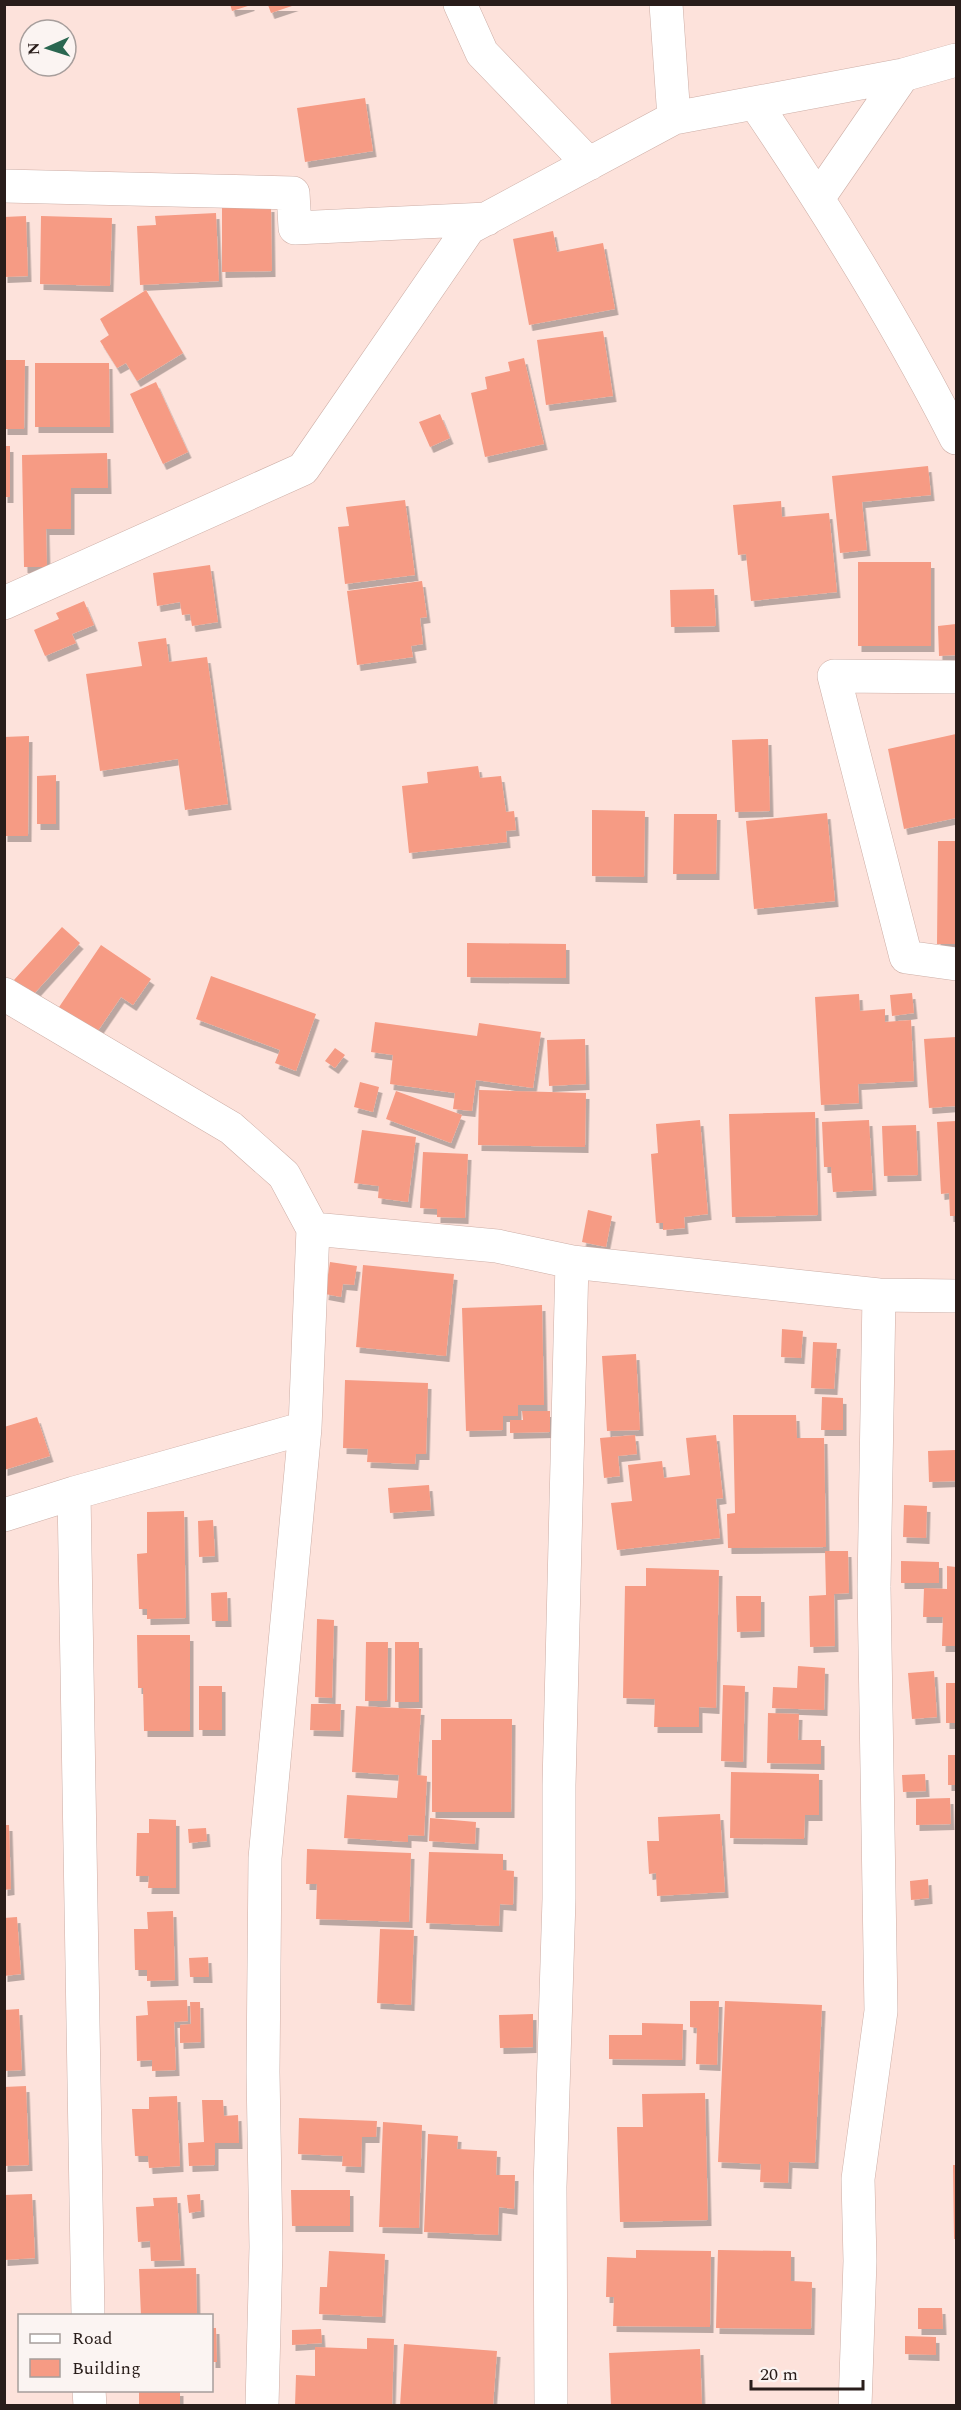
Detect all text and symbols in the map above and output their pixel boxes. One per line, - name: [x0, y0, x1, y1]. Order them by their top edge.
- north arrow: [18, 18, 78, 78]
- text: N: [22, 42, 46, 56]
- legend: [18, 2314, 213, 2392]
- text: Road: [72, 2325, 113, 2352]
- scale bar: [751, 2353, 864, 2391]
- text: Building: [72, 2355, 141, 2382]
- text: 20 m: [760, 2361, 798, 2388]

